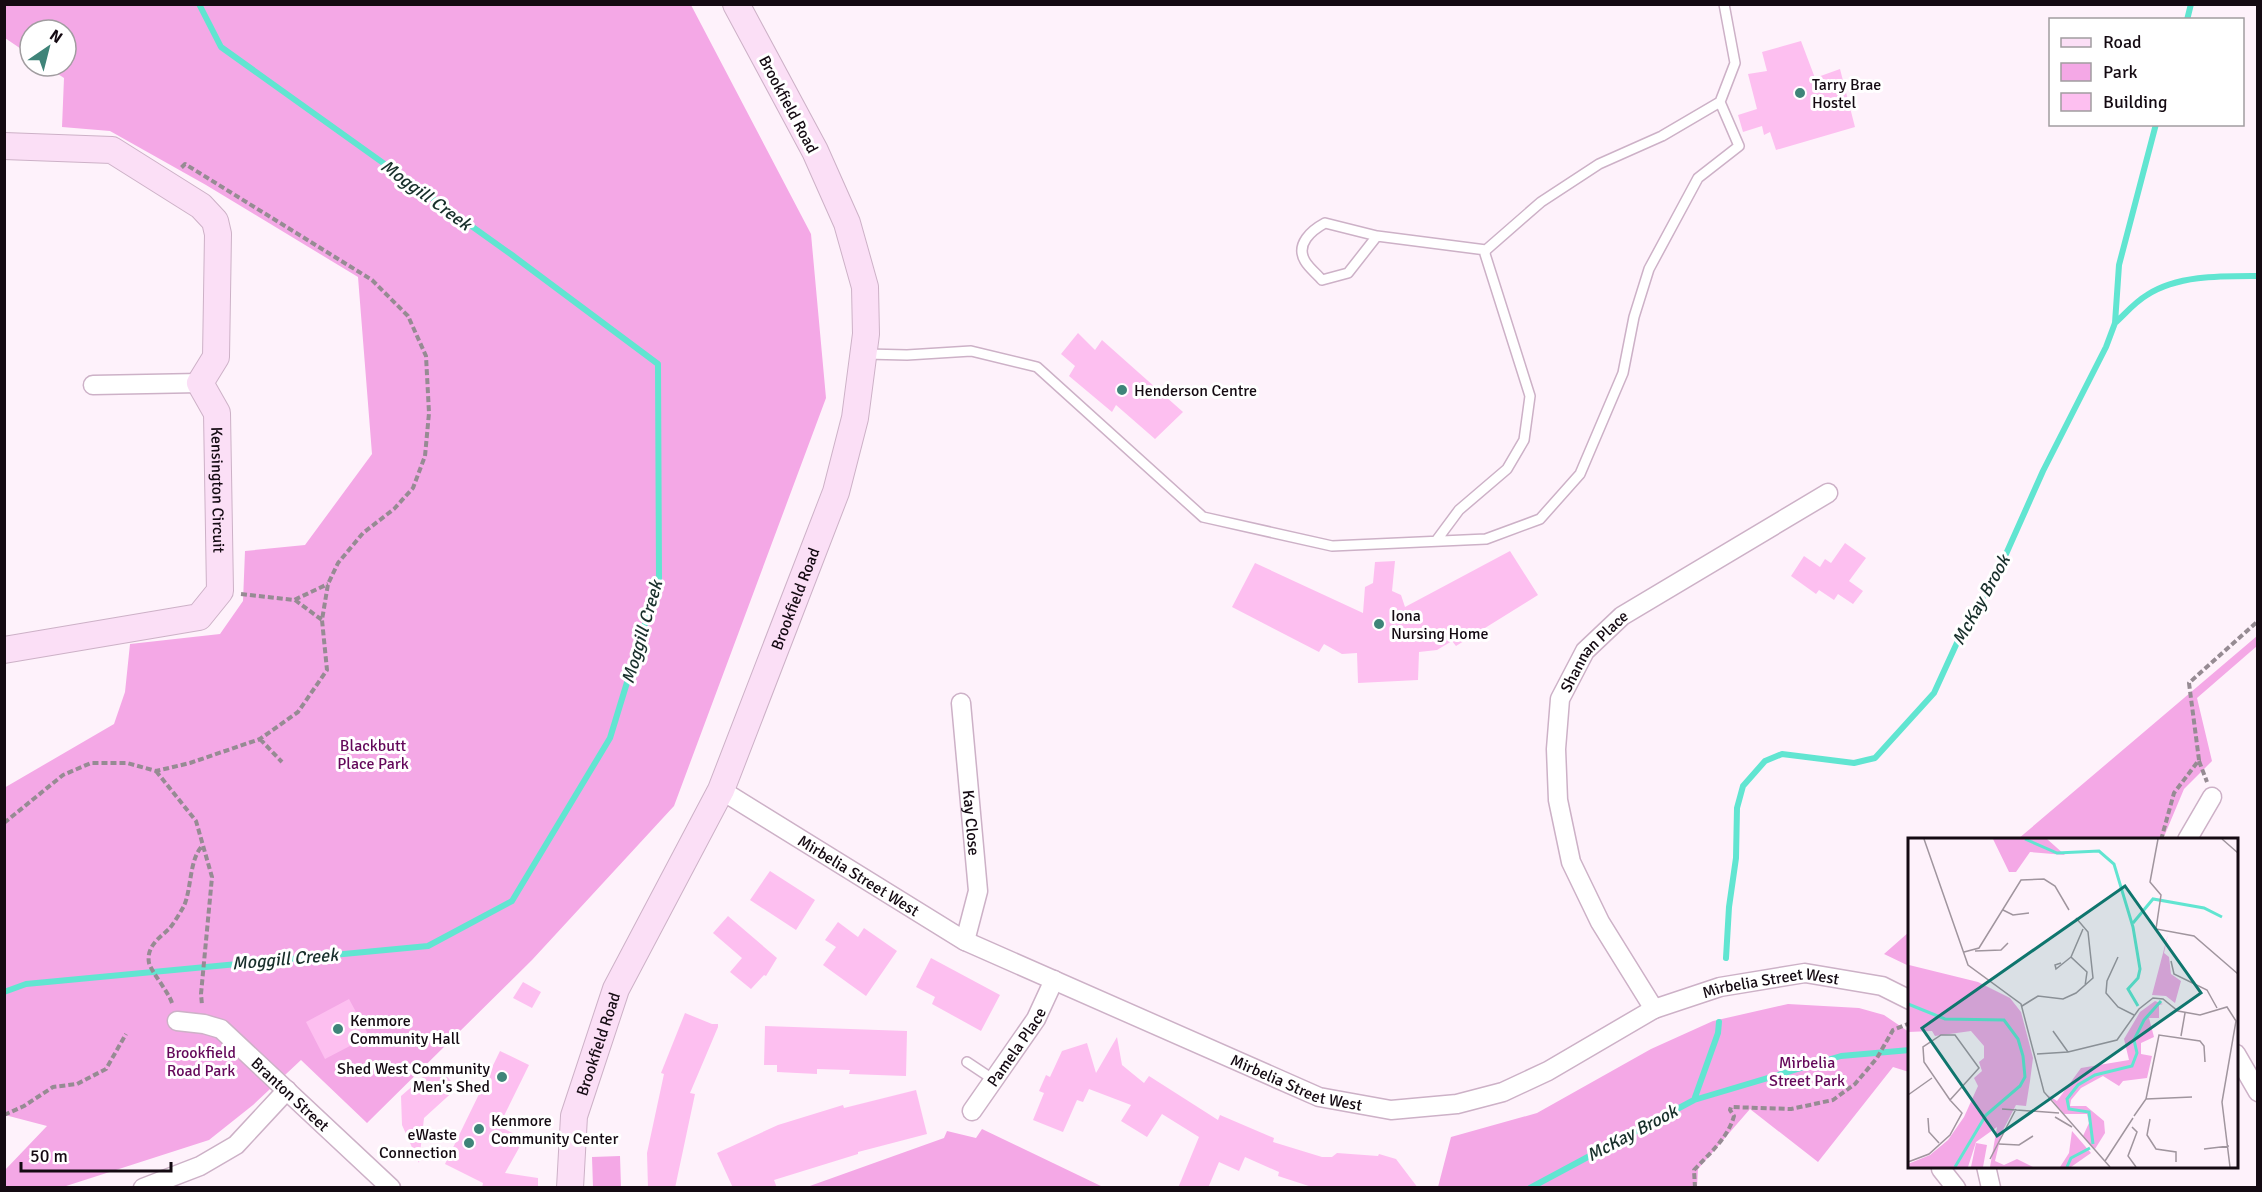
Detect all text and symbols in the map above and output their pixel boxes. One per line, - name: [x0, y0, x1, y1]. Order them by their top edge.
- north arrow: [18, 18, 78, 78]
- legend: [2049, 18, 2244, 126]
- text: N: [46, 25, 66, 48]
- text: Road: [2103, 31, 2142, 53]
- street label: Brookfield Road: [754, 52, 822, 157]
- text: Park: [2103, 61, 2138, 83]
- place label: Tarry Brae Hostel: [1812, 75, 1881, 113]
- marker: Tarry Brae Hostel: [1793, 86, 1807, 100]
- text: Building: [2103, 91, 2167, 113]
- water label: Moggill Creek: [377, 155, 477, 236]
- place label: Henderson Centre: [1134, 381, 1257, 401]
- marker: Henderson Centre: [1115, 383, 1129, 397]
- street label: Kensington Circuit: [206, 427, 228, 554]
- street label: Brookfield Road: [767, 545, 825, 653]
- water label: McKay Brook: [1947, 549, 2016, 649]
- water label: Moggill Creek: [617, 576, 668, 686]
- place label: Iona Nursing Home: [1391, 606, 1488, 644]
- street label: Shannan Place: [1556, 606, 1632, 696]
- marker: Iona Nursing Home: [1372, 617, 1386, 631]
- park label: Blackbutt Place Park: [337, 736, 409, 774]
- street label: Kay Close: [958, 789, 984, 856]
- street label: Mirbelia Street West: [794, 831, 923, 921]
- inset map: [1908, 838, 2238, 1168]
- water label: Moggill Creek: [231, 943, 341, 975]
- street label: Mirbelia Street West: [1700, 964, 1841, 1003]
- street label: Brookfield Road: [572, 990, 625, 1099]
- street label: Pamela Place: [983, 1005, 1051, 1091]
- place label: Kenmore Community Hall: [350, 1011, 460, 1049]
- marker: Kenmore Community Hall: [331, 1022, 345, 1036]
- park label: Brookfield Road Park: [166, 1043, 236, 1081]
- street label: Mirbelia Street West: [1227, 1050, 1364, 1116]
- street label: Branton Street: [246, 1053, 333, 1136]
- park label: Mirbelia Street Park: [1769, 1053, 1845, 1091]
- place label: Shed West Community Men's Shed: [337, 1059, 491, 1097]
- marker: Shed West Community Men's Shed: [495, 1070, 509, 1084]
- water label: McKay Brook: [1583, 1099, 1683, 1166]
- place label: Kenmore Community Center: [491, 1111, 619, 1149]
- marker: Kenmore Community Center: [472, 1122, 486, 1136]
- place label: eWaste Connection: [379, 1125, 457, 1163]
- scale bar: [21, 1135, 171, 1173]
- marker: eWaste Connection: [462, 1136, 476, 1150]
- text: 50 m: [30, 1145, 68, 1167]

